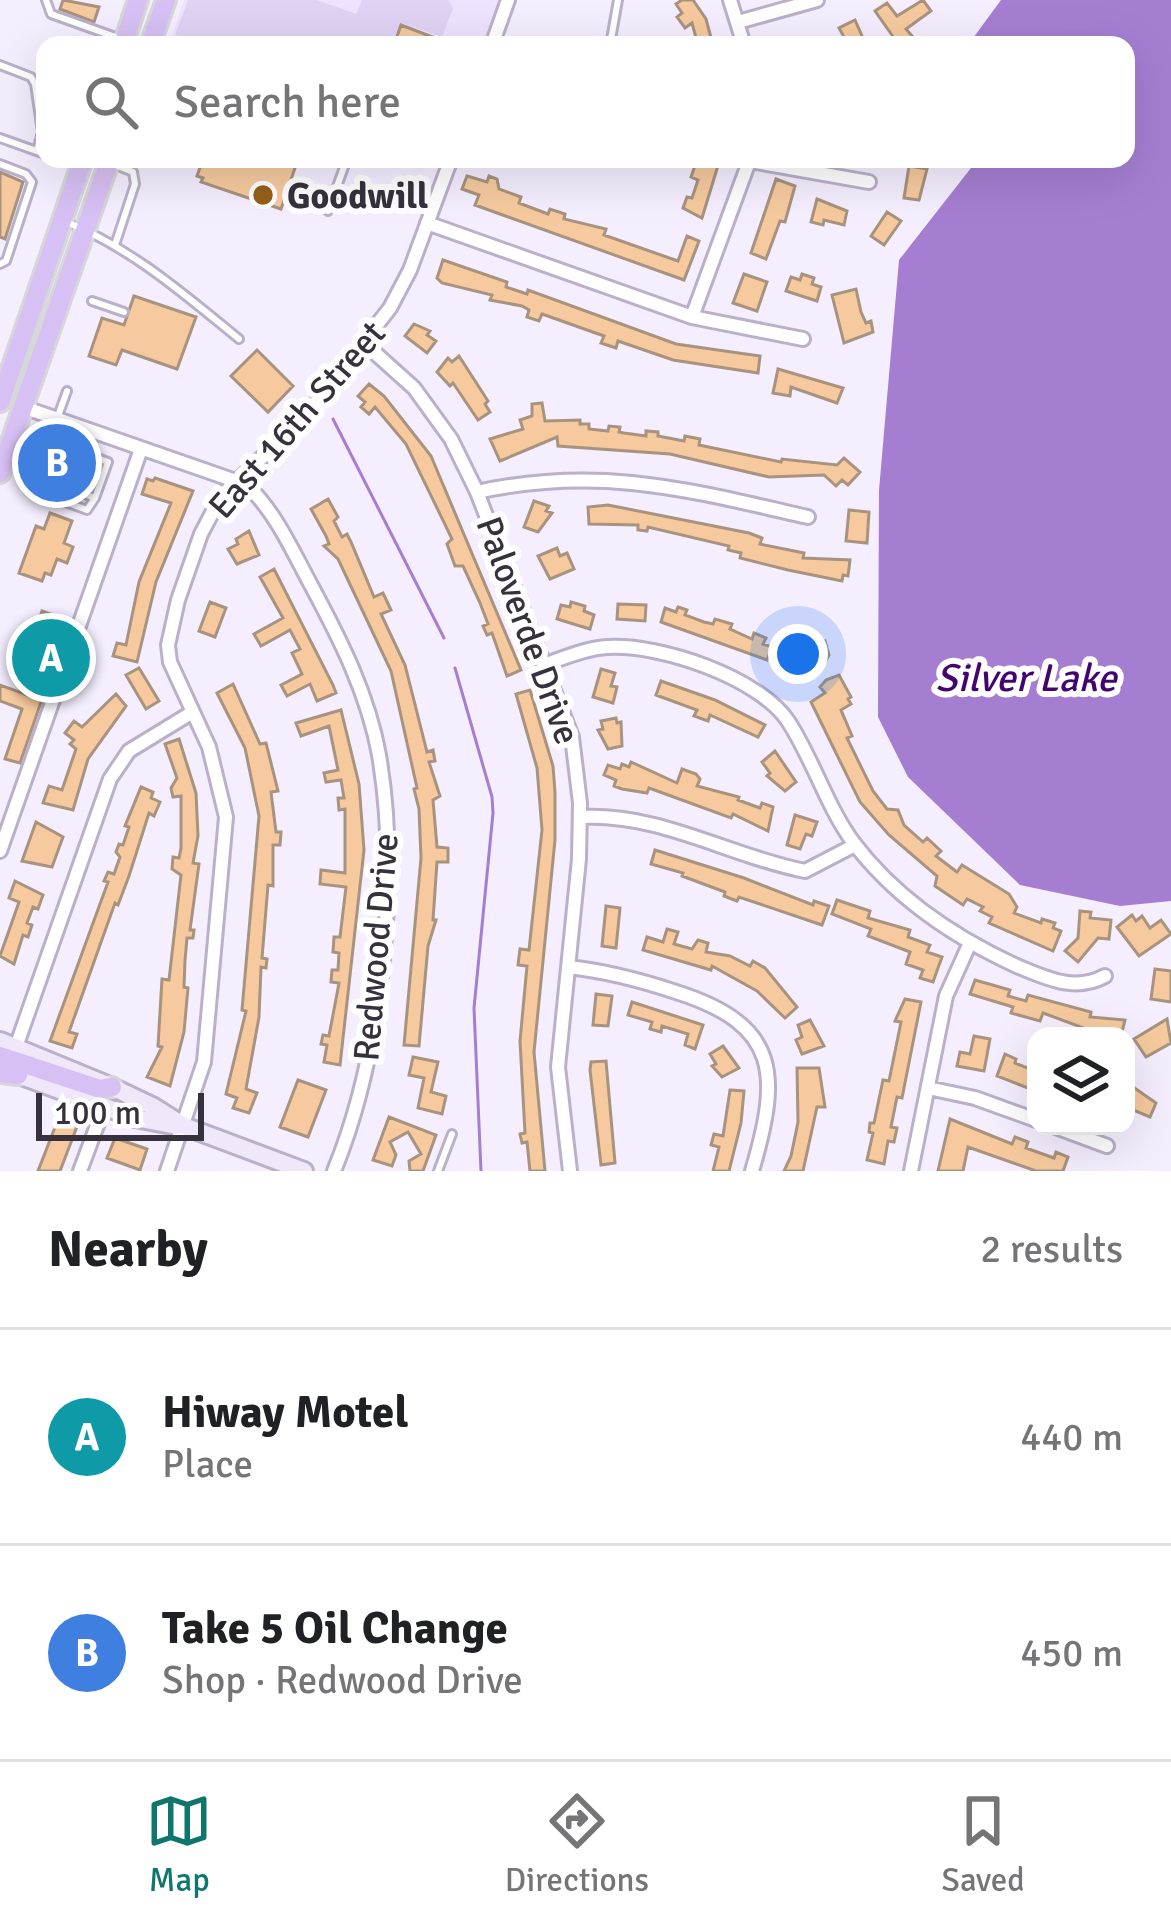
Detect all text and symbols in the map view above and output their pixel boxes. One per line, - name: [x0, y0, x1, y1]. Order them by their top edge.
- search box: [36, 36, 1135, 168]
- icon: search: [78, 69, 144, 135]
- text: Search here: [174, 75, 401, 130]
- place label: Goodwill: [287, 174, 428, 219]
- marker: Goodwill: [250, 182, 276, 208]
- street label: East 16th Street: [199, 312, 395, 528]
- pin: B: [18, 418, 96, 508]
- street label: Paloverde Drive: [466, 511, 590, 750]
- pin: A: [12, 613, 90, 703]
- your location: [768, 624, 828, 684]
- water label: Silver Lake: [935, 654, 1119, 702]
- street label: Redwood Drive: [344, 831, 409, 1063]
- map controls: [1027, 1027, 1135, 1135]
- button: layers: [1027, 1027, 1135, 1135]
- scale bar: [36, 1087, 204, 1140]
- text: 100 m: [54, 1093, 141, 1134]
- text: Nearby: [48, 1218, 208, 1281]
- text: 2 results: [980, 1225, 1123, 1273]
- text: Hiway Motel: [162, 1385, 409, 1440]
- text: A: [75, 1413, 99, 1461]
- text: 440 m: [1020, 1413, 1123, 1461]
- text: Place: [162, 1440, 253, 1488]
- text: Take 5 Oil Change: [162, 1601, 508, 1656]
- text: B: [75, 1629, 99, 1677]
- text: 450 m: [1020, 1629, 1123, 1677]
- text: Shop · Redwood Drive: [162, 1656, 523, 1704]
- tab: Map: [146, 1788, 212, 1901]
- tab: Directions: [505, 1788, 649, 1901]
- tab: Saved: [942, 1788, 1025, 1901]

